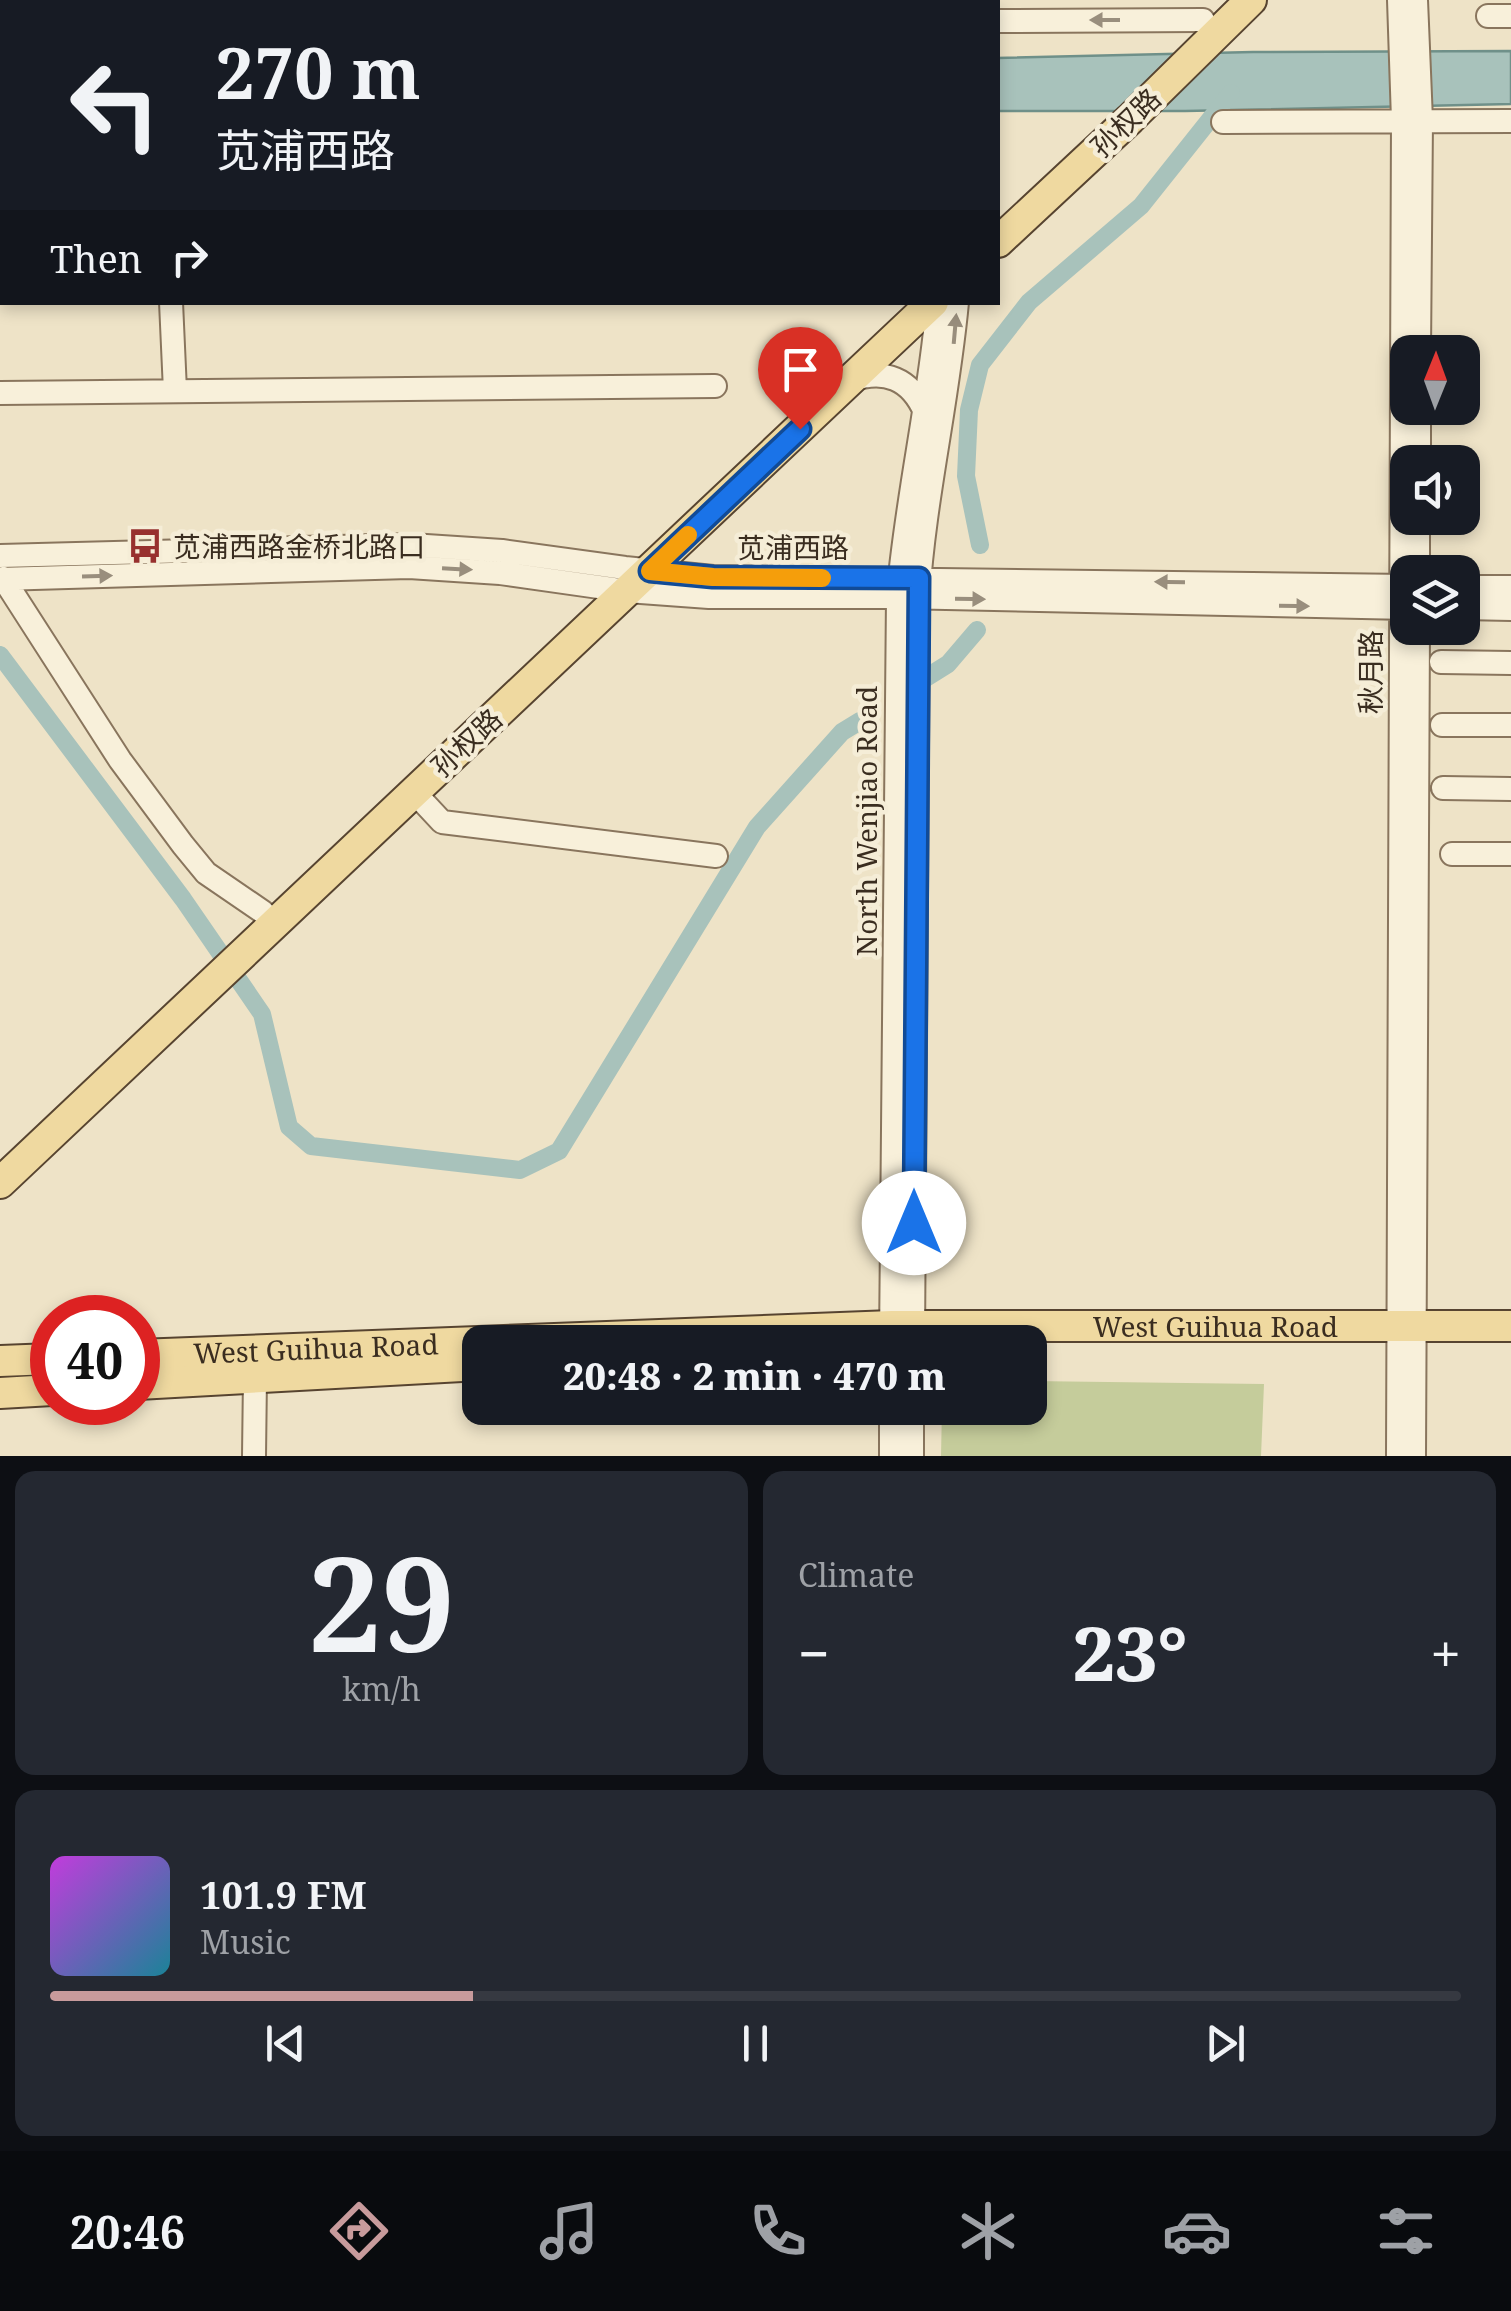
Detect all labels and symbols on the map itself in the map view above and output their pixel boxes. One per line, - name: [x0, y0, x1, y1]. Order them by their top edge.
- one-way arrow: [1089, 13, 1121, 29]
- street label: 孙权路: [1082, 79, 1168, 165]
- one-way arrow: [947, 312, 963, 344]
- pin: [758, 327, 843, 430]
- north arrow: [1390, 335, 1480, 425]
- bus stop icon: 苋浦西路金桥北路口: [126, 527, 164, 565]
- place label: 苋浦西路金桥北路口: [173, 527, 425, 565]
- street label: 苋浦西路: [737, 528, 849, 566]
- one-way arrow: [442, 561, 474, 577]
- one-way arrow: [82, 567, 114, 583]
- one-way arrow: [1154, 574, 1186, 590]
- one-way arrow: [954, 591, 986, 607]
- one-way arrow: [1279, 598, 1311, 614]
- street label: 秋月路: [1351, 630, 1389, 714]
- street label: North Wenjiao Road: [847, 686, 885, 956]
- street label: 孙权路: [422, 699, 510, 785]
- position arrow: [862, 1171, 966, 1275]
- speed limit sign: 40: [30, 1295, 160, 1425]
- street label: West Guihua Road: [1093, 1307, 1338, 1345]
- street label: West Guihua Road: [193, 1324, 439, 1372]

